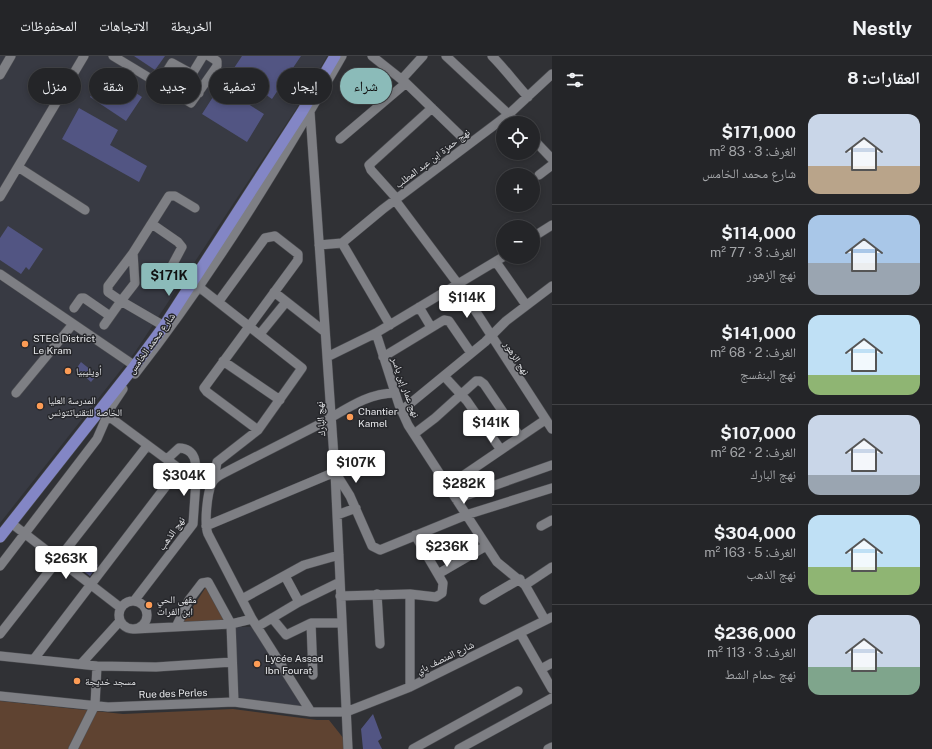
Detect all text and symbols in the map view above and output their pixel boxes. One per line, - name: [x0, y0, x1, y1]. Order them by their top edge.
- text: Nestly: [852, 17, 912, 39]
- text: المحفوظات: [20, 18, 77, 34]
- text: الاتجاهات: [99, 18, 149, 34]
- text: الخريطة: [171, 18, 212, 34]
- chip: منزل: [28, 68, 81, 104]
- chip: شقة: [89, 68, 138, 104]
- chip: جديد: [146, 68, 201, 104]
- chip: تصفية: [209, 68, 269, 104]
- chip: إيجار: [277, 68, 332, 104]
- chip: شراء: [340, 68, 392, 104]
- text: العقارات: 8: [847, 68, 920, 88]
- icon: filters: [564, 69, 586, 91]
- map controls: [496, 116, 540, 264]
- button: locate: [496, 116, 540, 160]
- text: $171,000: [722, 122, 796, 142]
- street label: نهج حمزة ابن عبد المطلب: [392, 126, 473, 191]
- icon: home: [840, 130, 888, 178]
- text: الغرف: 3 · 83 m²: [709, 144, 796, 159]
- text: شارع محمد الخامس: [702, 166, 796, 181]
- button: +: [496, 168, 540, 212]
- button: −: [496, 220, 540, 264]
- text: $114,000: [721, 223, 796, 243]
- icon: home: [840, 231, 888, 279]
- text: الغرف: 3 · 77 m²: [710, 245, 796, 260]
- pin: $171K: [141, 263, 197, 297]
- text: نهج الزهور: [747, 267, 796, 282]
- text: $171K: [150, 268, 188, 283]
- pin: $114K: [439, 285, 495, 319]
- text: $114K: [448, 290, 486, 305]
- street label: شارع محمد الخامس: [125, 310, 178, 376]
- text: $141,000: [721, 323, 796, 343]
- icon: home: [840, 331, 888, 379]
- place label: STEG District Le Kram: [33, 332, 95, 356]
- street label: نهج الزهور: [500, 338, 532, 378]
- marker: STEG District Le Kram: [20, 339, 30, 349]
- text: الغرف: 2 · 68 m²: [710, 345, 796, 360]
- street label: نهج عمار إبن ياسر: [388, 354, 423, 420]
- place label: أويليبيا: [76, 365, 102, 377]
- marker: أويليبيا: [63, 366, 73, 376]
- text: نهج البنفسج: [740, 367, 796, 382]
- place label: المدرسة العليا الخاصة للتقنياتتونس: [48, 394, 122, 419]
- marker: المدرسة العليا الخاصة للتقنياتتونس: [35, 401, 45, 411]
- street label: نهج البارك: [313, 401, 328, 437]
- place label: Chantier Kamel: [358, 405, 398, 429]
- pin: $141K: [463, 410, 519, 444]
- marker: Chantier Kamel: [345, 412, 355, 422]
- text: $141K: [472, 415, 510, 430]
- text: $107,000: [720, 423, 796, 443]
- icon: home: [840, 431, 888, 479]
- text: الغرف: 2 · 62 m²: [710, 445, 796, 460]
- pin: $107K: [328, 450, 384, 484]
- text: $107K: [336, 455, 376, 470]
- pin: $304K: [156, 463, 212, 497]
- text: نهج البارك: [750, 467, 796, 482]
- text: $304K: [162, 468, 206, 483]
- pin: $282K: [436, 471, 492, 505]
- text: $282K: [442, 476, 486, 491]
- street label: نهج الذهب: [155, 514, 188, 553]
- text: $304,000: [714, 523, 796, 543]
- icon: home: [840, 531, 888, 579]
- pin: $236K: [419, 534, 475, 568]
- text: $236K: [425, 539, 469, 554]
- text: الغرف: 5 · 163 m²: [704, 545, 796, 560]
- pin: $263K: [38, 546, 94, 580]
- text: $263K: [44, 551, 88, 566]
- text: نهج الذهب: [746, 567, 796, 582]
- place label: مقهى الحي ابن الفرات: [157, 593, 197, 618]
- marker: مقهى الحي ابن الفرات: [144, 600, 154, 610]
- text: $236,000: [714, 623, 796, 643]
- icon: home: [840, 631, 888, 679]
- street label: شارع المنصف باي: [414, 638, 477, 678]
- text: الغرف: 3 · 113 m²: [707, 645, 796, 660]
- place label: Lycée Assad Ibn Fourat: [265, 652, 323, 676]
- marker: Lycée Assad Ibn Fourat: [252, 659, 262, 669]
- text: نهج حمام الشط: [725, 667, 796, 682]
- place label: مسجد خديجة: [85, 675, 136, 687]
- marker: مسجد خديجة: [72, 676, 82, 686]
- street label: Rue des Perles: [138, 686, 208, 700]

